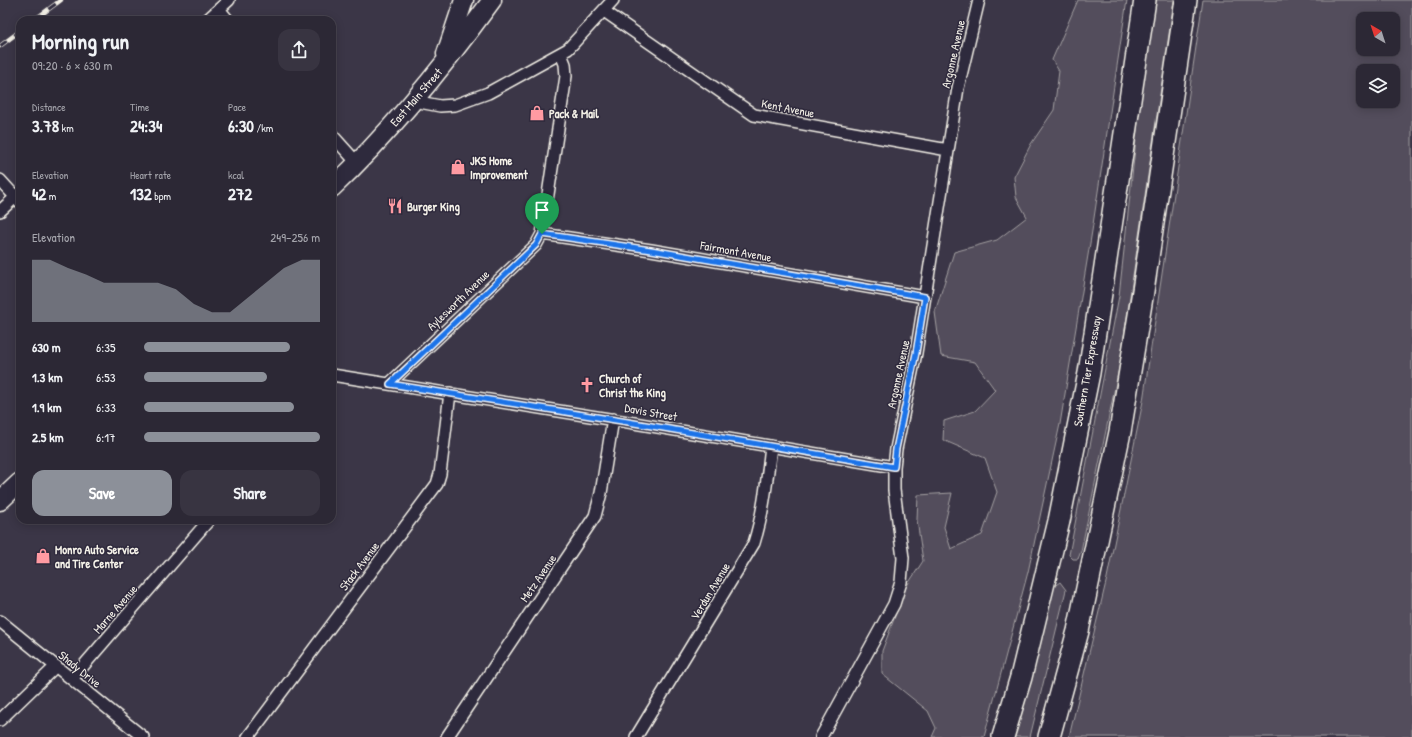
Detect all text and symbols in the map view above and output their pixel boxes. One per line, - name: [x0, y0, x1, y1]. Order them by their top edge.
- north arrow: [1356, 12, 1400, 56]
- map controls: [1356, 12, 1400, 108]
- street label: Argonne Avenue: [937, 18, 969, 90]
- text: Morning run: [32, 26, 129, 56]
- button: share: [278, 29, 320, 71]
- text: 09:20 · 6 × 630 m: [32, 56, 112, 74]
- street label: East Main Street: [386, 64, 447, 130]
- button: layers: [1356, 64, 1400, 108]
- street label: Kent Avenue: [760, 95, 816, 122]
- text: Distance: [32, 100, 66, 114]
- text: Time: [130, 100, 149, 114]
- text: Pace: [228, 100, 246, 114]
- shop icon: Pack & Mail: [528, 104, 546, 122]
- place label: Pack & Mail: [549, 105, 600, 122]
- text: 3.78: [32, 114, 59, 137]
- text: 24:34: [130, 114, 162, 137]
- text: 6:30: [228, 114, 254, 137]
- text: km: [59, 121, 74, 135]
- text: /km: [254, 121, 273, 135]
- place label: JKS Home Improvement: [470, 152, 529, 184]
- shop icon: JKS Home Improvement: [449, 158, 467, 176]
- text: Elevation: [32, 168, 69, 182]
- text: Heart rate: [130, 168, 171, 182]
- text: kcal: [228, 168, 244, 182]
- text: 42: [32, 182, 46, 205]
- text: 132: [130, 182, 152, 205]
- text: 272: [228, 182, 252, 205]
- text: m: [46, 189, 56, 203]
- text: bpm: [152, 189, 171, 203]
- pin: [525, 193, 559, 234]
- restaurant icon: Burger King: [386, 197, 404, 215]
- place label: Burger King: [407, 198, 460, 216]
- icon: arrive: [531, 199, 553, 221]
- text: Elevation: [32, 228, 75, 246]
- text: 249–256 m: [270, 228, 320, 246]
- street label: Fairmont Avenue: [698, 236, 773, 266]
- street label: Aylesworth Avenue: [423, 266, 493, 334]
- street label: Southern Tier Expressway: [1069, 314, 1105, 428]
- text: 630 m: [32, 338, 61, 356]
- text: 6:35: [96, 338, 116, 356]
- street label: Argonne Avenue: [882, 338, 914, 410]
- text: 1.3 km: [32, 368, 63, 386]
- text: 6:53: [96, 368, 116, 386]
- place label: Church of Christ the King: [599, 370, 667, 402]
- church icon: Church of Christ the King: [578, 376, 596, 394]
- text: 1.9 km: [32, 398, 62, 416]
- text: 6:33: [96, 398, 116, 416]
- street label: Davis Street: [623, 399, 680, 425]
- text: 2.5 km: [32, 428, 64, 446]
- text: 6:17: [96, 428, 115, 446]
- button: Save: [32, 470, 172, 516]
- button: Share: [180, 470, 320, 516]
- street label: Stack Avenue: [335, 538, 383, 594]
- place label: Monro Auto Service and Tire Center: [55, 541, 139, 572]
- shop icon: Monro Auto Service and Tire Center: [34, 547, 52, 565]
- street label: Metz Avenue: [516, 551, 560, 605]
- street label: Verdun Avenue: [686, 559, 734, 623]
- street label: Marne Avenue: [89, 581, 141, 637]
- street label: Shady Drive: [55, 647, 105, 692]

